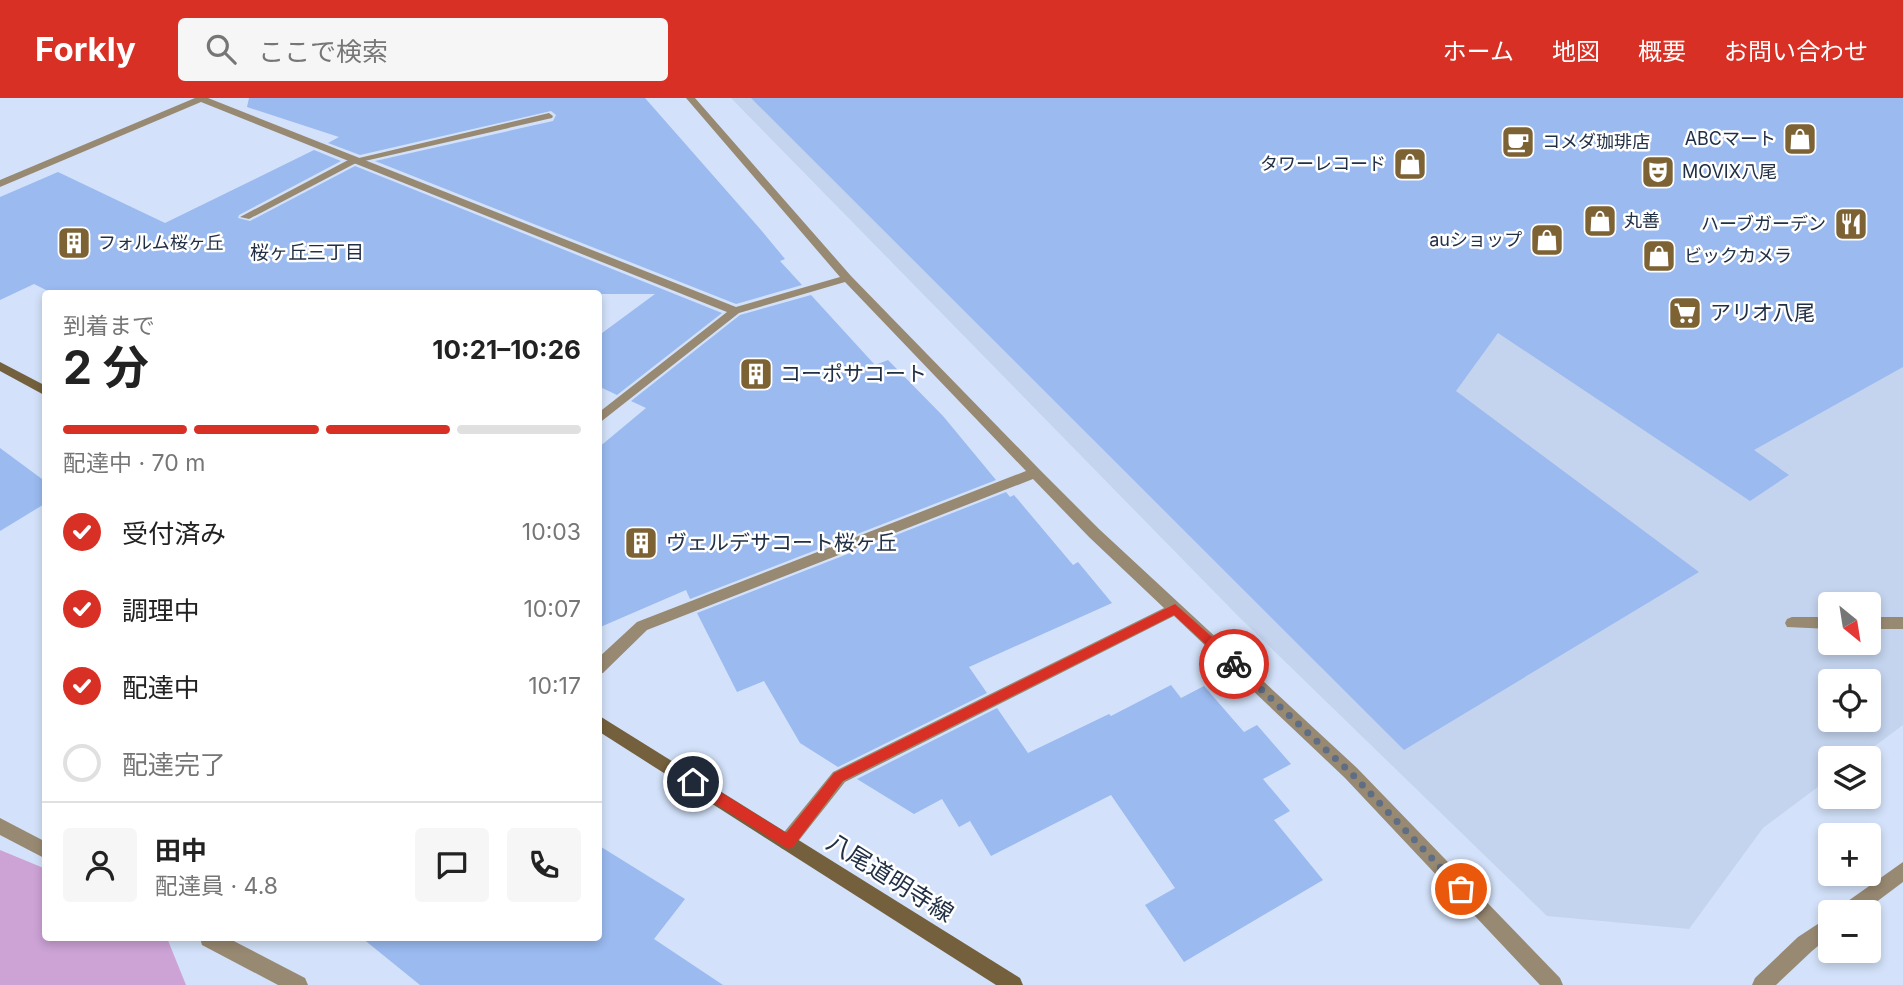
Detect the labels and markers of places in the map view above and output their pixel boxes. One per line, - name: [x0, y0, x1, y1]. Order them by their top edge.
- shop icon: ABCマート: [1781, 120, 1819, 158]
- cafe icon: コメダ珈琲店: [1499, 123, 1537, 161]
- place label: ABCマート: [1685, 128, 1776, 149]
- place label: コメダ珈琲店: [1542, 131, 1650, 152]
- shop icon: タワーレコード: [1391, 145, 1429, 183]
- place label: タワーレコード: [1260, 153, 1386, 174]
- theatre icon: MOVIX八尾: [1639, 153, 1677, 191]
- place label: MOVIX八尾: [1682, 161, 1777, 182]
- shop icon: 丸善: [1581, 202, 1619, 240]
- restaurant icon: ハーブガーデン: [1832, 205, 1870, 243]
- place label: 丸善: [1624, 210, 1660, 231]
- place label: ハーブガーデン: [1701, 213, 1826, 234]
- shop icon: auショップ: [1528, 221, 1566, 259]
- building icon: フォルム桜ヶ丘: [55, 224, 93, 262]
- place label: auショップ: [1429, 229, 1522, 250]
- place label: フォルム桜ヶ丘: [98, 232, 224, 253]
- shop icon: ビックカメラ: [1640, 237, 1678, 275]
- place label: ビックカメラ: [1684, 245, 1792, 266]
- supermarket icon: アリオ八尾: [1666, 294, 1704, 332]
- place label: アリオ八尾: [1710, 300, 1815, 325]
- building icon: コーポサコート: [737, 355, 775, 393]
- place label: コーポサコート: [780, 361, 927, 386]
- building icon: ヴェルデサコート桜ヶ丘: [622, 524, 660, 562]
- place label: ヴェルデサコート桜ヶ丘: [666, 530, 897, 555]
- pin: [663, 752, 723, 812]
- pin: [1431, 859, 1491, 919]

